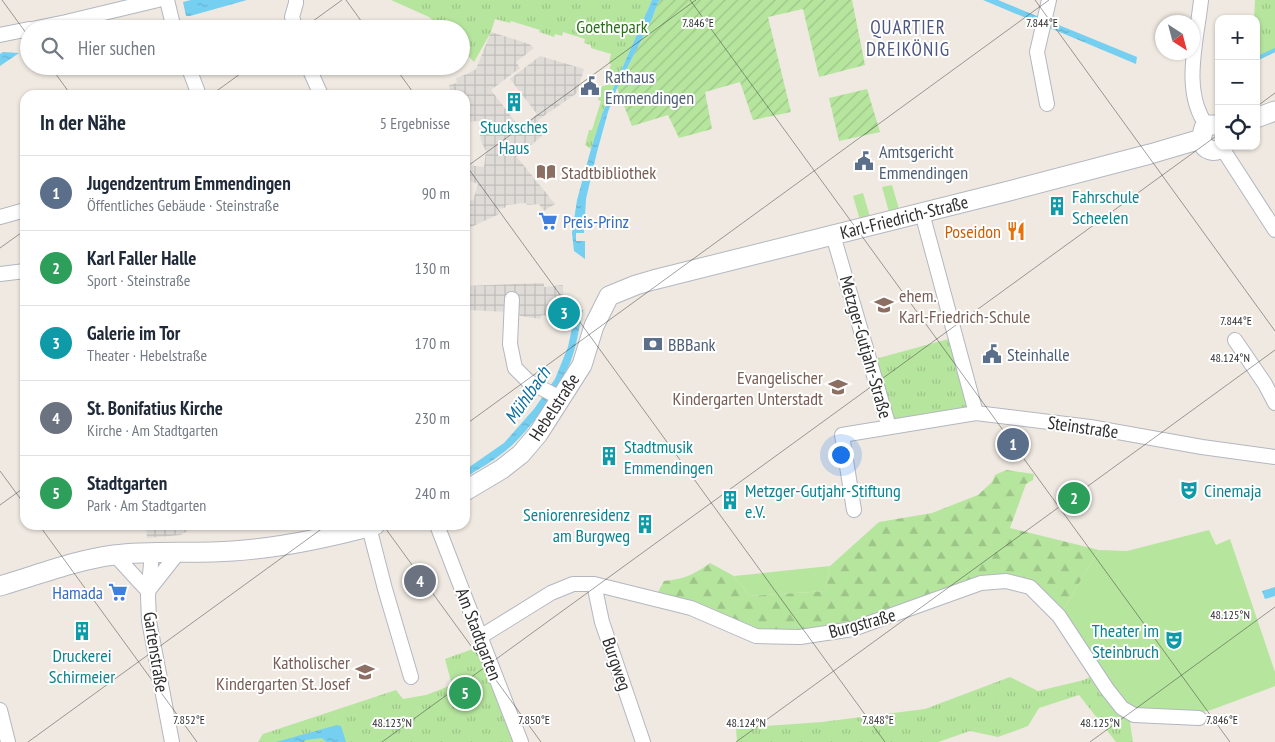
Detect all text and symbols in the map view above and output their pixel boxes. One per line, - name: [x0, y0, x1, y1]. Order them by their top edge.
- park label: Goethepark: [576, 15, 648, 38]
- text: 7.846°E: [682, 15, 714, 30]
- district label: QUARTIER DREIKÖNIG: [866, 15, 950, 61]
- text: 7.844°E: [1026, 15, 1058, 30]
- north arrow: [1155, 15, 1200, 60]
- map controls: [1215, 15, 1260, 150]
- button: +: [1215, 15, 1260, 60]
- search box: [20, 20, 470, 75]
- icon: search: [38, 34, 66, 62]
- text: Hier suchen: [78, 36, 155, 60]
- button: −: [1215, 60, 1260, 105]
- place label: Rathaus Emmendingen: [605, 65, 694, 109]
- public building icon: Rathaus Emmendingen: [579, 75, 601, 97]
- building icon: Stucksches Haus: [503, 91, 525, 113]
- button: locate: [1215, 105, 1260, 150]
- text: In der Nähe: [40, 109, 126, 136]
- text: 5 Ergebnisse: [380, 113, 450, 133]
- place label: Stucksches Haus: [480, 115, 548, 159]
- place label: Amtsgericht Emmendingen: [879, 140, 968, 184]
- public building icon: Amtsgericht Emmendingen: [853, 150, 875, 172]
- library icon: Stadtbibliothek: [535, 161, 557, 183]
- place label: Stadtbibliothek: [561, 161, 656, 184]
- text: Jugendzentrum Emmendingen: [87, 171, 291, 195]
- text: 1: [52, 183, 60, 203]
- text: 90 m: [422, 183, 450, 203]
- place label: Fahrschule Scheelen: [1072, 185, 1139, 229]
- street label: Karl-Friedrich-Straße: [838, 190, 970, 244]
- text: Öffentliches Gebäude · Steinstraße: [87, 195, 279, 215]
- building icon: Fahrschule Scheelen: [1046, 195, 1068, 217]
- supermarket icon: Preis-Prinz: [537, 210, 559, 232]
- place label: Preis-Prinz: [563, 210, 629, 233]
- place label: Poseidon: [945, 220, 1001, 243]
- restaurant icon: Poseidon: [1005, 220, 1027, 242]
- text: Karl Faller Halle: [87, 246, 197, 270]
- text: 2: [52, 258, 60, 278]
- text: 130 m: [415, 258, 450, 278]
- text: Sport · Steinstraße: [87, 270, 190, 290]
- street label: Metzger-Gutjahr-Straße: [835, 273, 897, 421]
- place label: ehem. Karl-Friedrich-Schule: [899, 284, 1030, 328]
- pin: 3: [548, 294, 580, 332]
- school or university icon: ehem. Karl-Friedrich-Schule: [873, 294, 895, 316]
- text: 7.844°E: [1220, 313, 1252, 328]
- text: Galerie im Tor: [87, 321, 180, 345]
- text: 3: [52, 333, 60, 353]
- text: 170 m: [415, 333, 450, 353]
- bank icon: BBBank: [642, 333, 664, 355]
- place label: BBBank: [668, 333, 716, 356]
- public building icon: Steinhalle: [981, 343, 1003, 365]
- place label: Steinhalle: [1007, 343, 1070, 366]
- text: Theater · Hebelstraße: [87, 345, 207, 365]
- text: 48.124°N: [1210, 350, 1250, 365]
- water label: Mühlbach: [499, 361, 556, 428]
- place label: Evangelischer Kindergarten Unterstadt: [672, 366, 823, 410]
- street label: Hebelstraße: [524, 369, 584, 445]
- school or university icon: Evangelischer Kindergarten Unterstadt: [827, 376, 849, 398]
- text: St. Bonifatius Kirche: [87, 396, 223, 420]
- text: 4: [52, 408, 60, 428]
- text: 230 m: [415, 408, 450, 428]
- street label: Steinstraße: [1046, 411, 1120, 443]
- text: Kirche · Am Stadtgarten: [87, 420, 218, 440]
- pin: 1: [997, 425, 1029, 463]
- place label: Stadtmusik Emmendingen: [624, 435, 713, 479]
- your location: [828, 442, 854, 468]
- building icon: Stadtmusik Emmendingen: [598, 445, 620, 467]
- text: Stadtgarten: [87, 471, 167, 495]
- place label: Metzger-Gutjahr-Stiftung e.V.: [745, 479, 901, 523]
- pin: 2: [1058, 479, 1090, 517]
- theatre icon: Cinemaja: [1178, 479, 1200, 501]
- place label: Cinemaja: [1204, 479, 1261, 502]
- text: 5: [52, 483, 60, 503]
- text: 240 m: [415, 483, 450, 503]
- building icon: Metzger-Gutjahr-Stiftung e.V.: [719, 489, 741, 511]
- text: Park · Am Stadtgarten: [87, 495, 206, 515]
- place label: Seniorenresidenz am Burgweg: [523, 503, 630, 547]
- building icon: Seniorenresidenz am Burgweg: [634, 513, 656, 535]
- pin: 4: [404, 562, 436, 600]
- place label: Hamada: [52, 581, 103, 604]
- supermarket icon: Hamada: [107, 581, 129, 603]
- street label: Am Stadtgarten: [451, 585, 507, 683]
- street label: Burgstraße: [826, 603, 898, 643]
- text: 48.125°N: [1210, 607, 1250, 622]
- street label: Gartenstraße: [138, 610, 174, 694]
- place label: Theater im Steinbruch: [1092, 619, 1159, 663]
- building icon: Druckerei Schirmeier: [71, 620, 93, 642]
- theatre icon: Theater im Steinbruch: [1163, 629, 1185, 651]
- street label: Burgweg: [597, 634, 637, 694]
- place label: Druckerei Schirmeier: [49, 644, 115, 688]
- place label: Katholischer Kindergarten St. Josef: [216, 651, 351, 695]
- school or university icon: Katholischer Kindergarten St. Josef: [354, 661, 376, 683]
- pin: 5: [449, 674, 481, 712]
- text: 7.852°E: [173, 712, 205, 727]
- text: 7.850°E: [518, 712, 550, 727]
- text: 7.848°E: [862, 712, 894, 727]
- text: 7.846°E: [1206, 712, 1238, 727]
- text: 48.123°N: [372, 715, 412, 730]
- text: 48.124°N: [726, 715, 766, 730]
- text: 48.125°N: [1080, 715, 1120, 730]

